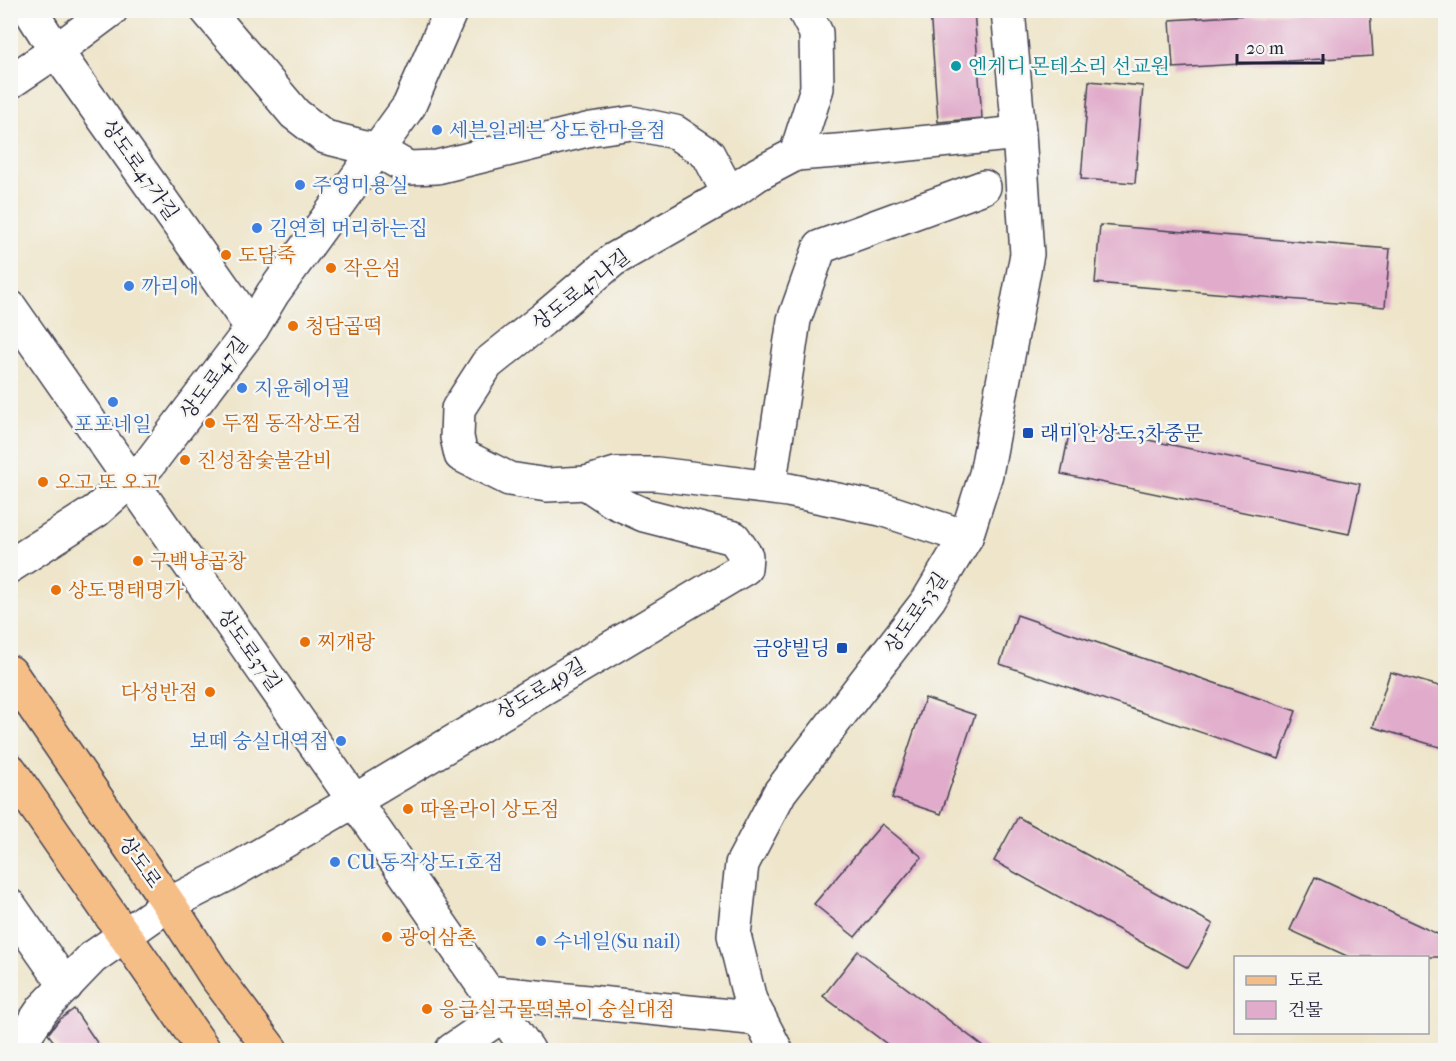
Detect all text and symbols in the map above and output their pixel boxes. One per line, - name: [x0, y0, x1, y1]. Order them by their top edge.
- scale bar: [1237, 27, 1322, 65]
- text: 20 m: [1246, 38, 1284, 59]
- place label: 엔게디 몬테소리 선교원: [968, 55, 1170, 78]
- marker: 엔게디 몬테소리 선교원: [949, 59, 963, 73]
- street label: 상도로47가길: [97, 115, 183, 225]
- place label: 세븐일레븐 상도한마을점: [449, 119, 666, 142]
- marker: 세븐일레븐 상도한마을점: [430, 123, 444, 137]
- place label: 주영미용실: [312, 174, 409, 197]
- marker: 주영미용실: [293, 178, 307, 192]
- place label: 김연희 머리하는집: [269, 217, 428, 240]
- marker: 김연희 머리하는집: [250, 221, 264, 235]
- place label: 도담죽: [238, 244, 296, 267]
- street label: 상도로47나길: [528, 245, 634, 335]
- marker: 도담죽: [219, 248, 233, 262]
- place label: 작은섬: [343, 257, 401, 280]
- marker: 작은섬: [324, 261, 338, 275]
- place label: 까리애: [141, 275, 199, 298]
- marker: 까리애: [122, 279, 136, 293]
- place label: 청담곱떡: [305, 315, 382, 338]
- marker: 청담곱떡: [286, 319, 300, 333]
- street label: 상도로47길: [175, 332, 253, 424]
- place label: 지윤헤어필: [254, 377, 351, 400]
- marker: 지윤헤어필: [235, 381, 249, 395]
- marker: 포포네일: [106, 395, 120, 409]
- place label: 두찜 동작상도점: [222, 412, 362, 435]
- place label: 포포네일: [74, 413, 152, 436]
- marker: 두찜 동작상도점: [203, 416, 217, 430]
- place label: 래미안상도3차중문: [1040, 422, 1203, 445]
- marker: 래미안상도3차중문: [1021, 426, 1035, 440]
- place label: 진성참숯불갈비: [197, 449, 332, 472]
- marker: 진성참숯불갈비: [178, 453, 192, 467]
- place label: 오고 또 오고: [55, 471, 160, 494]
- marker: 오고 또 오고: [36, 475, 50, 489]
- place label: 구백냥곱창: [150, 550, 247, 573]
- marker: 구백냥곱창: [131, 554, 145, 568]
- street label: 상도로53길: [880, 568, 952, 658]
- place label: 상도명태명가: [68, 579, 185, 602]
- marker: 상도명태명가: [49, 583, 63, 597]
- street label: 상도로37길: [212, 604, 286, 696]
- place label: 찌개랑: [317, 631, 376, 654]
- marker: 찌개랑: [298, 635, 312, 649]
- place label: 금양빌딩: [753, 637, 830, 660]
- marker: 금양빌딩: [835, 641, 849, 655]
- street label: 상도로49길: [492, 653, 590, 725]
- place label: 다성반점: [121, 681, 198, 704]
- marker: 다성반점: [203, 685, 217, 699]
- place label: 보떼 숭실대역점: [189, 730, 329, 753]
- marker: 보떼 숭실대역점: [334, 734, 348, 748]
- place label: 따올라이 상도점: [420, 798, 560, 821]
- marker: 따올라이 상도점: [401, 802, 415, 816]
- street label: 상도로: [114, 832, 166, 892]
- place label: CU 동작상도1호점: [347, 851, 503, 874]
- marker: CU 동작상도1호점: [328, 855, 342, 869]
- place label: 광어삼촌: [399, 926, 476, 949]
- marker: 광어삼촌: [380, 930, 394, 944]
- place label: 수네일(Su nail): [553, 930, 680, 953]
- marker: 수네일(Su nail): [534, 934, 548, 948]
- legend: [1234, 956, 1429, 1034]
- text: 도로: [1288, 970, 1323, 991]
- place label: 응급실국물떡볶이 숭실대점: [439, 998, 675, 1021]
- text: 건물: [1288, 1000, 1323, 1021]
- marker: 응급실국물떡볶이 숭실대점: [420, 1002, 434, 1016]

